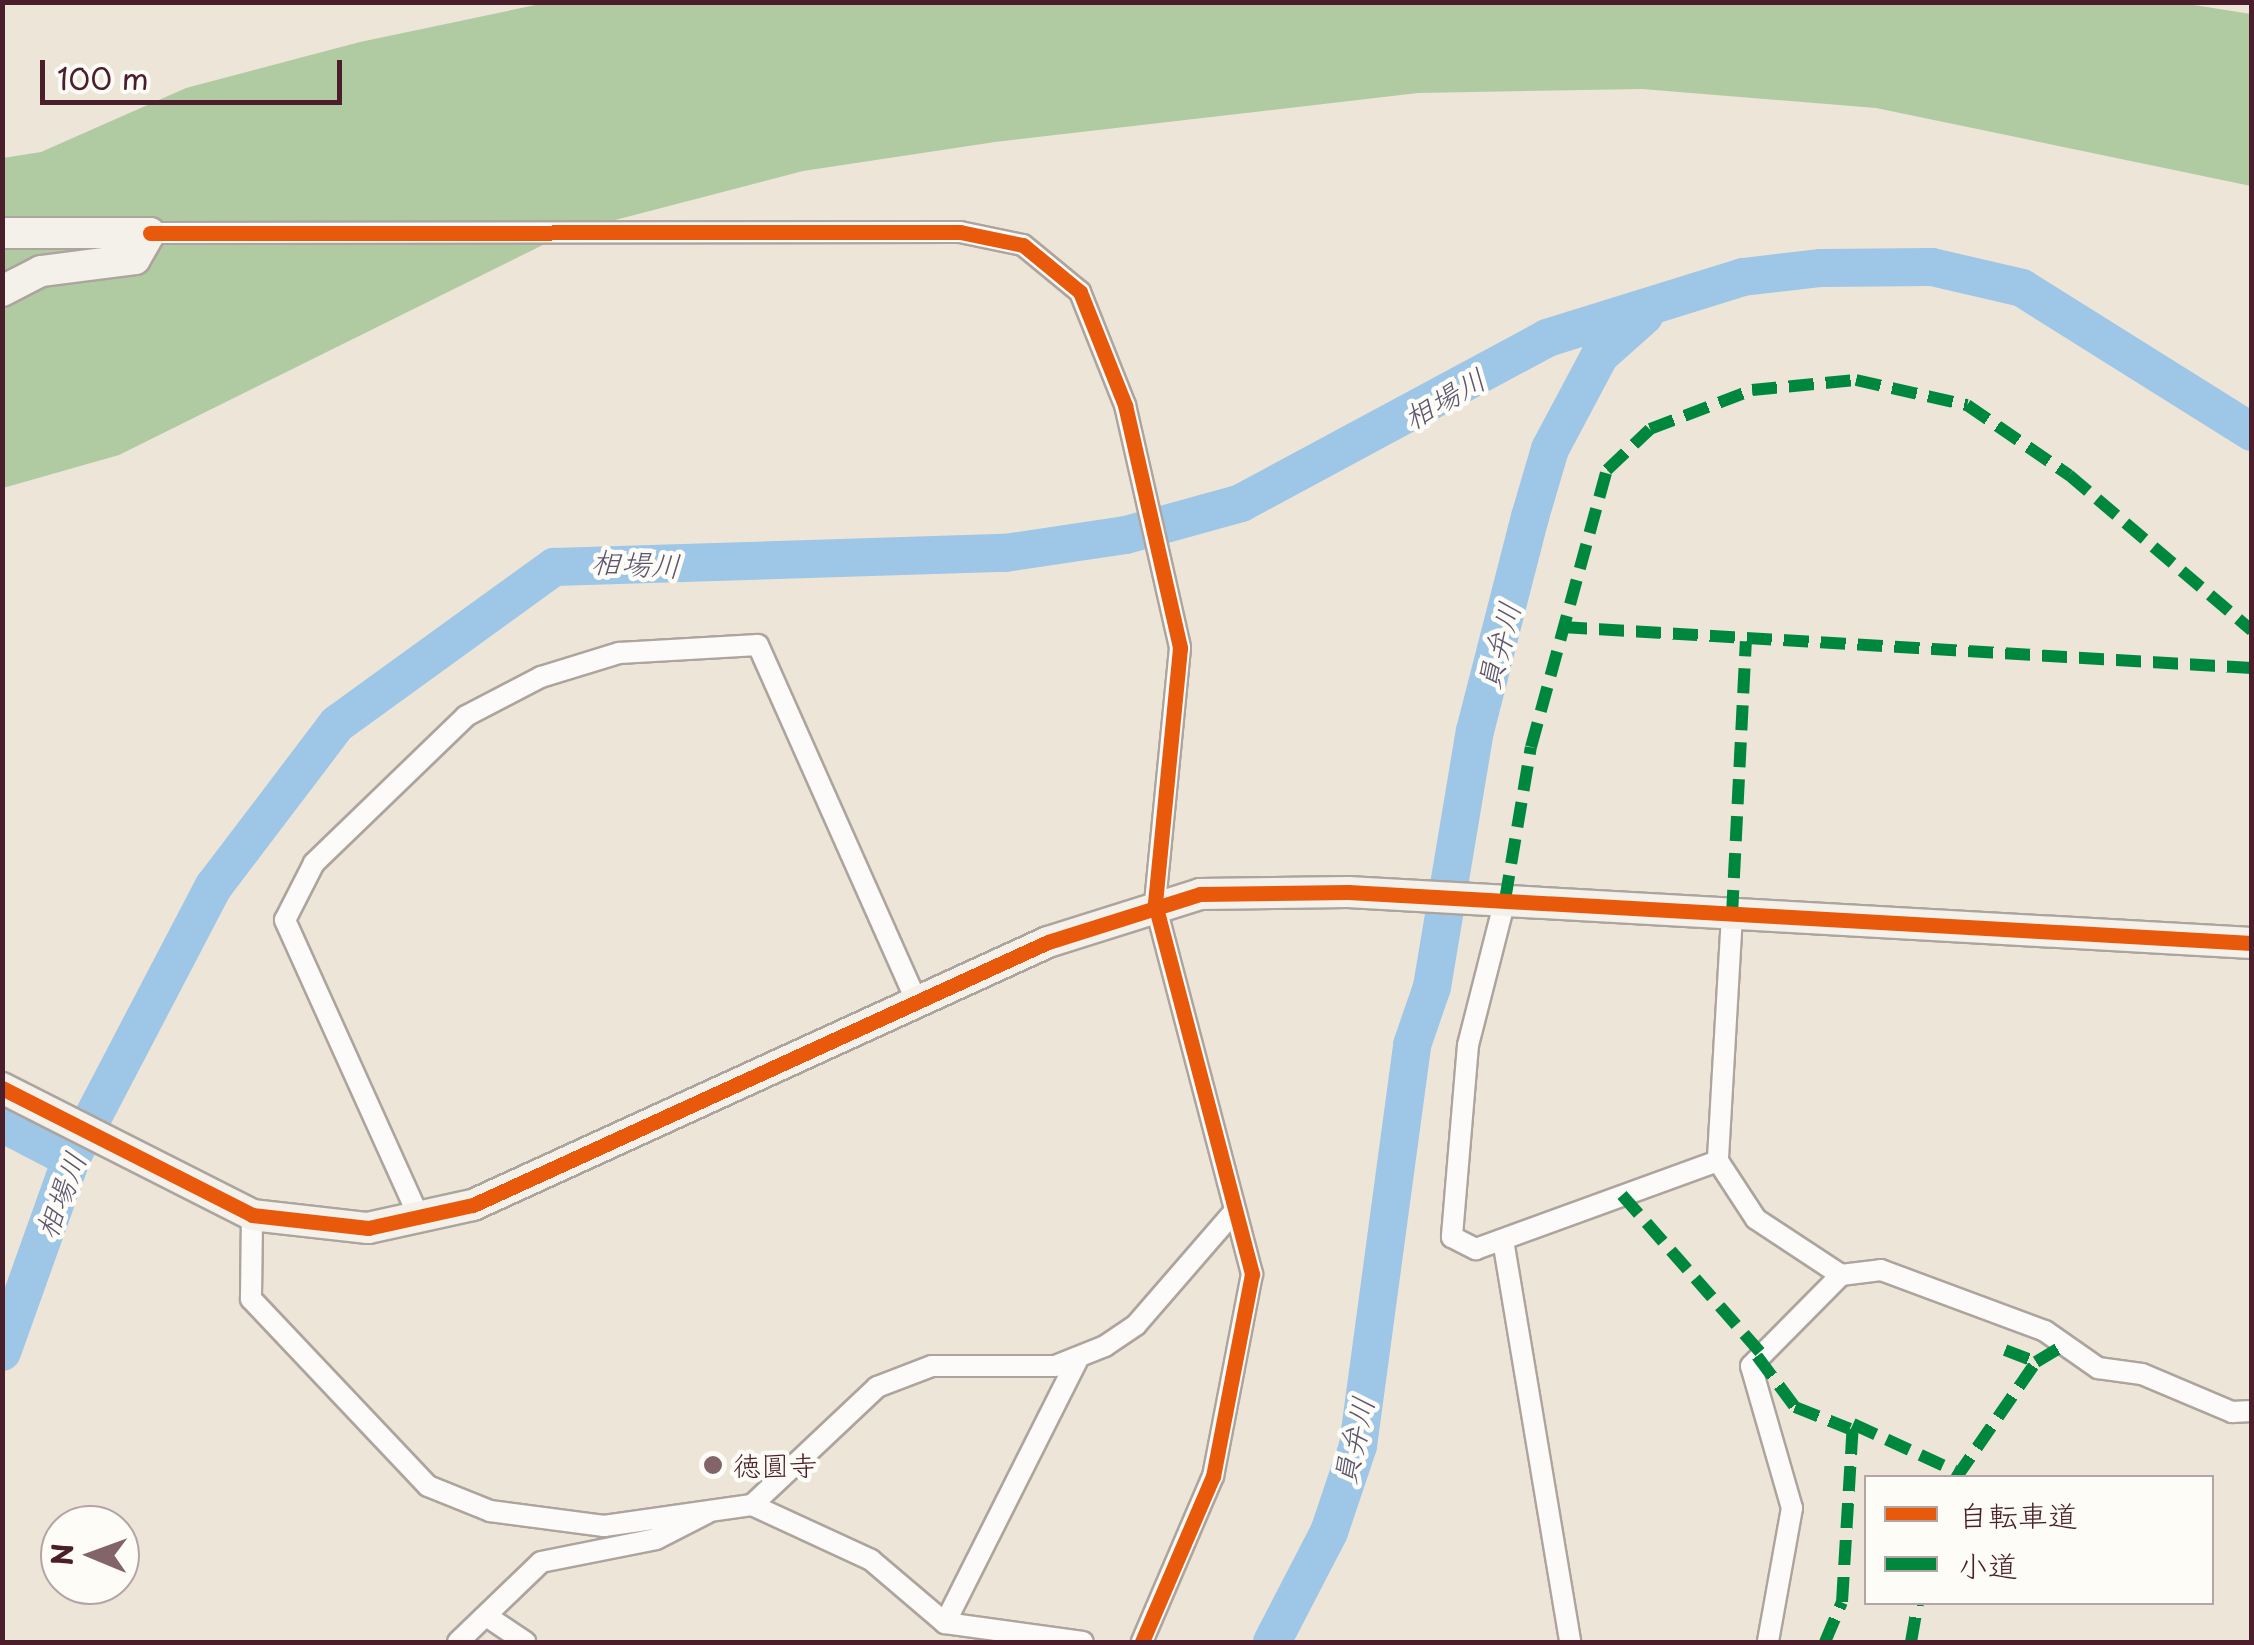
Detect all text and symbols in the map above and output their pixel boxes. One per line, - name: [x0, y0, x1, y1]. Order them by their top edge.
- scale bar: [45, 40, 348, 102]
- text: 100 m: [57, 55, 149, 100]
- water label: 相場川: [1396, 360, 1492, 436]
- water label: 相場川: [590, 543, 682, 583]
- water label: 員弁川: [1469, 598, 1527, 694]
- water label: 相場川: [27, 1147, 93, 1243]
- water label: 員弁川: [1325, 1393, 1381, 1489]
- place label: 徳圓寺: [733, 1448, 817, 1482]
- marker: 徳圓寺: [702, 1454, 724, 1476]
- legend: [1864, 1475, 2214, 1605]
- text: 自転車道: [1958, 1492, 2078, 1537]
- north arrow: [40, 1505, 140, 1605]
- text: 小道: [1958, 1542, 2018, 1587]
- text: N: [40, 1543, 83, 1566]

